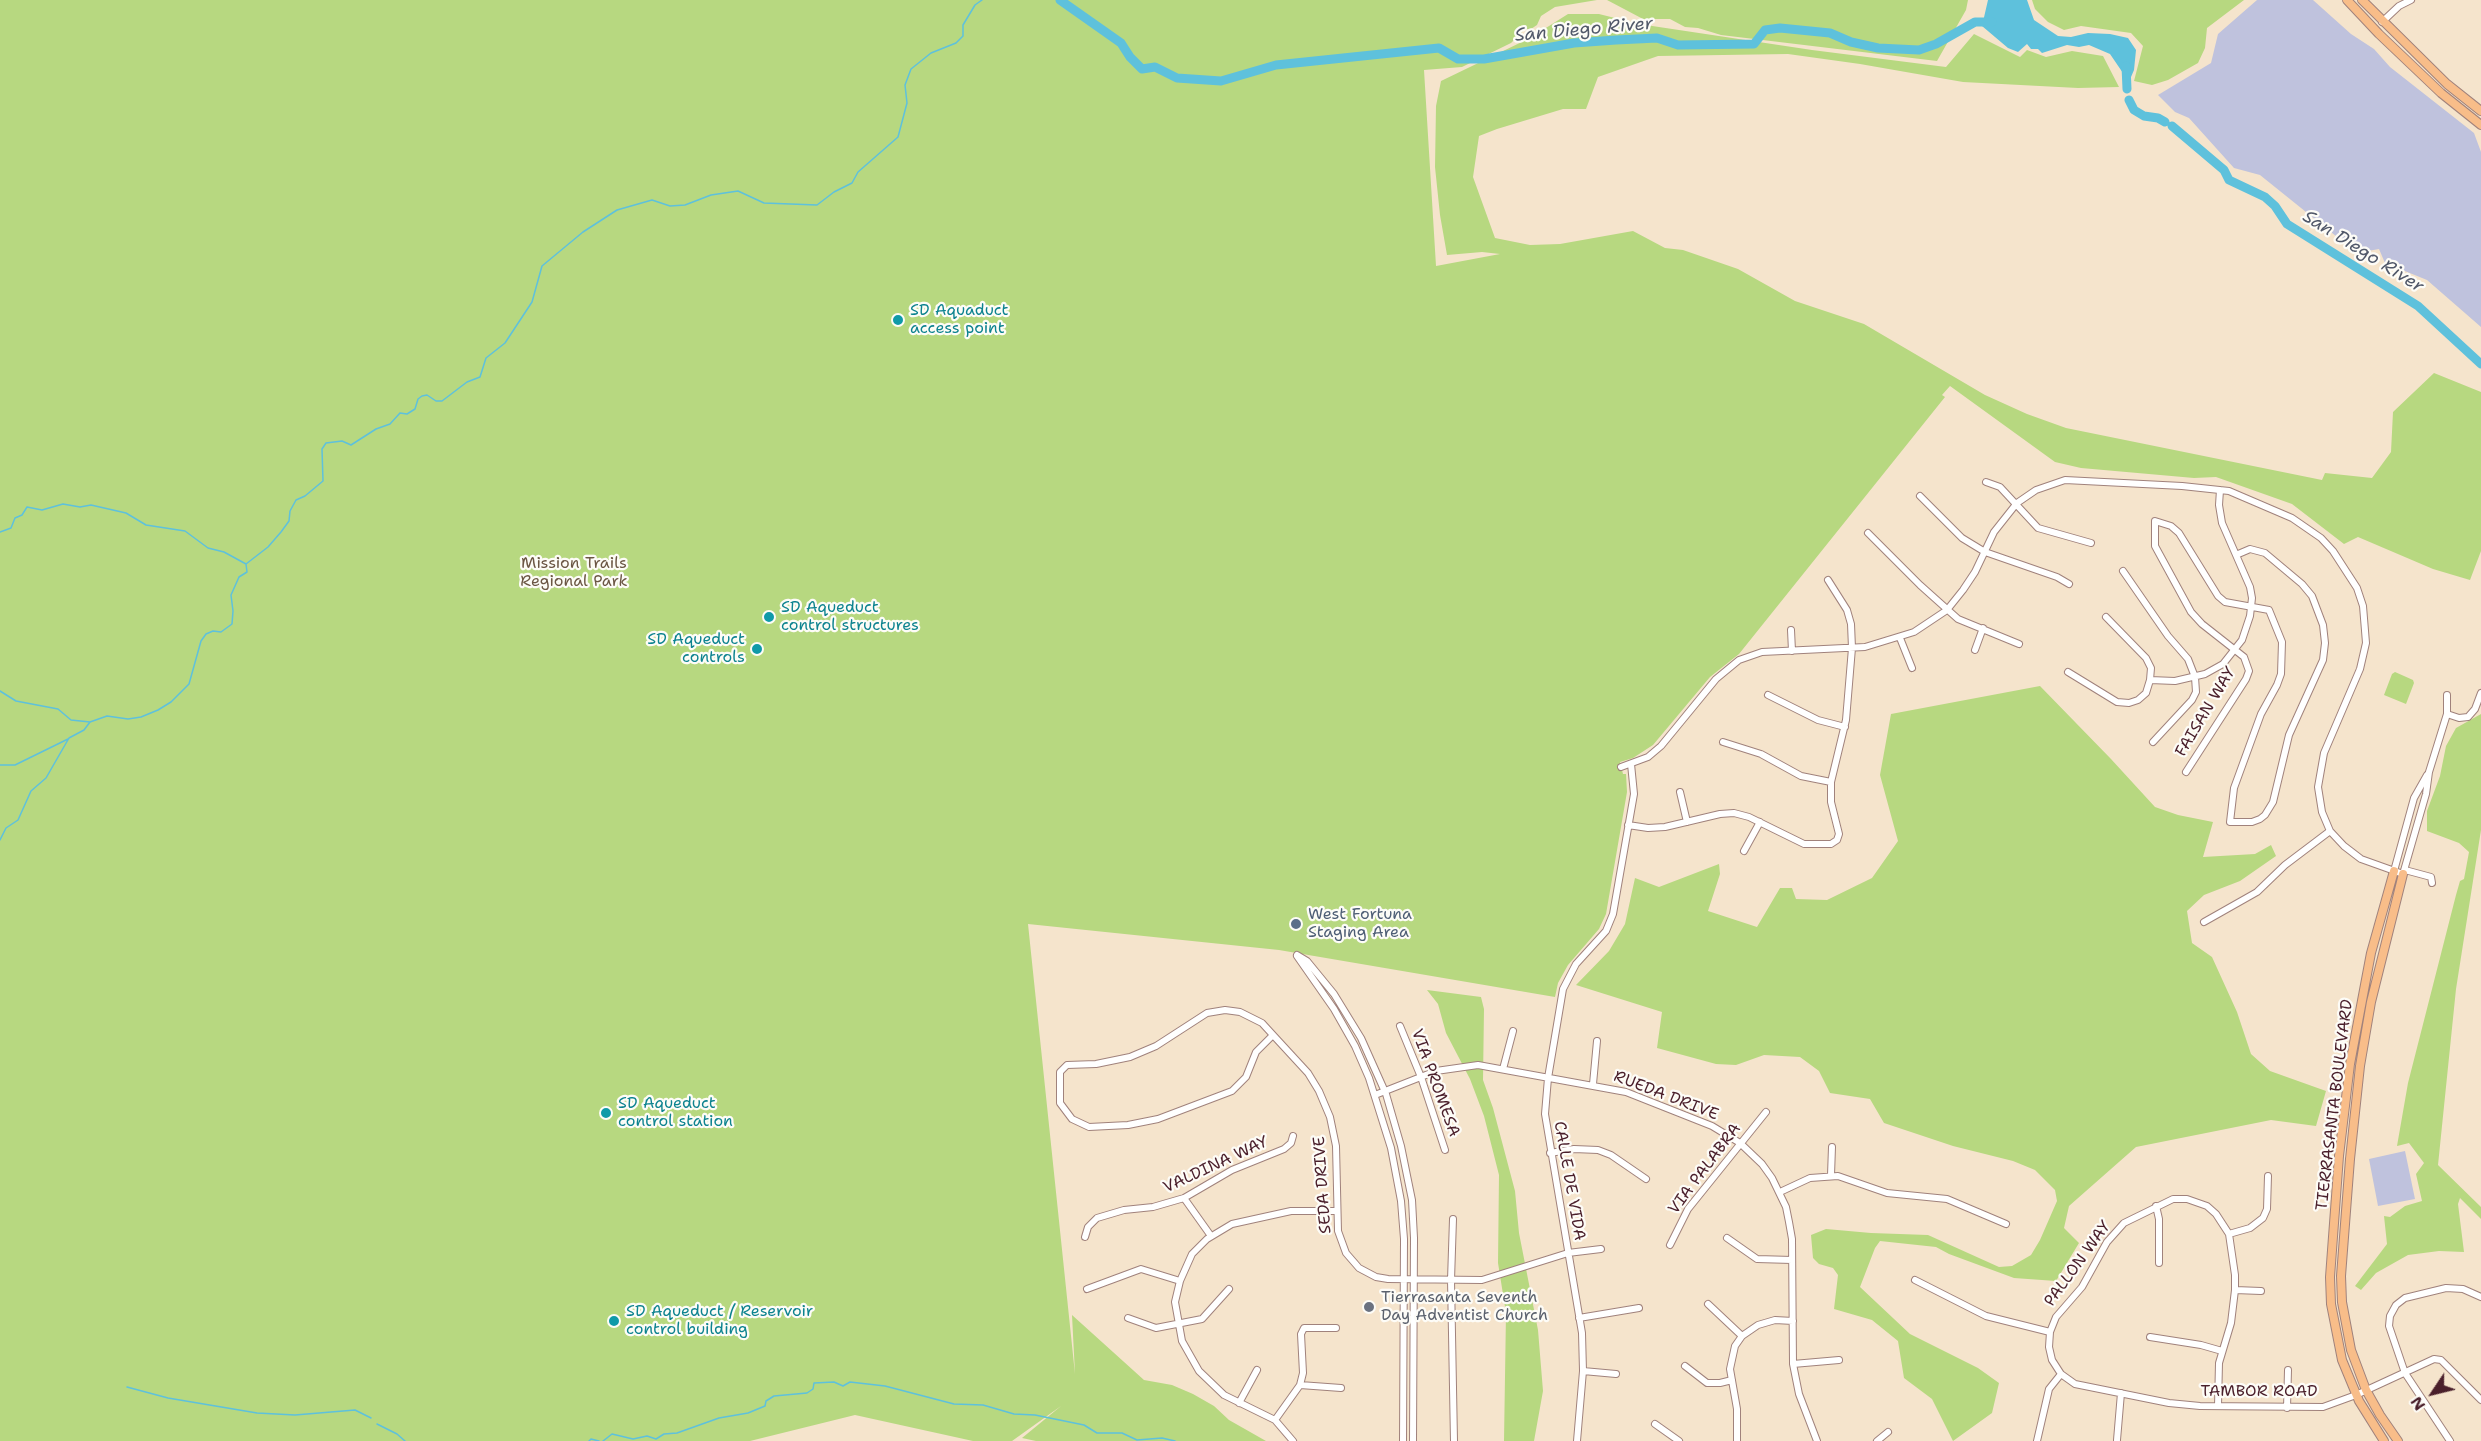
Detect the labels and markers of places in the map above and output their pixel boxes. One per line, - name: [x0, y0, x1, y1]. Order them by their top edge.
- place label: SD Aquaduct access point: [910, 301, 1009, 339]
- marker: SD Aquaduct access point: [891, 313, 905, 327]
- place label: SD Aqueduct control structures: [781, 598, 919, 636]
- marker: SD Aqueduct control structures: [762, 610, 776, 624]
- place label: SD Aqueduct controls: [647, 630, 745, 668]
- marker: SD Aqueduct controls: [750, 642, 764, 656]
- place label: West Fortuna Staging Area: [1308, 905, 1412, 943]
- marker: West Fortuna Staging Area: [1289, 917, 1303, 931]
- place label: SD Aqueduct control station: [618, 1094, 733, 1132]
- marker: SD Aqueduct control station: [599, 1106, 613, 1120]
- place label: Tierrasanta Seventh Day Adventist Church: [1381, 1288, 1548, 1326]
- marker: Tierrasanta Seventh Day Adventist Church: [1362, 1300, 1376, 1314]
- place label: SD Aqueduct / Reservoir control building: [626, 1302, 813, 1340]
- marker: SD Aqueduct / Reservoir control building: [607, 1314, 621, 1328]

